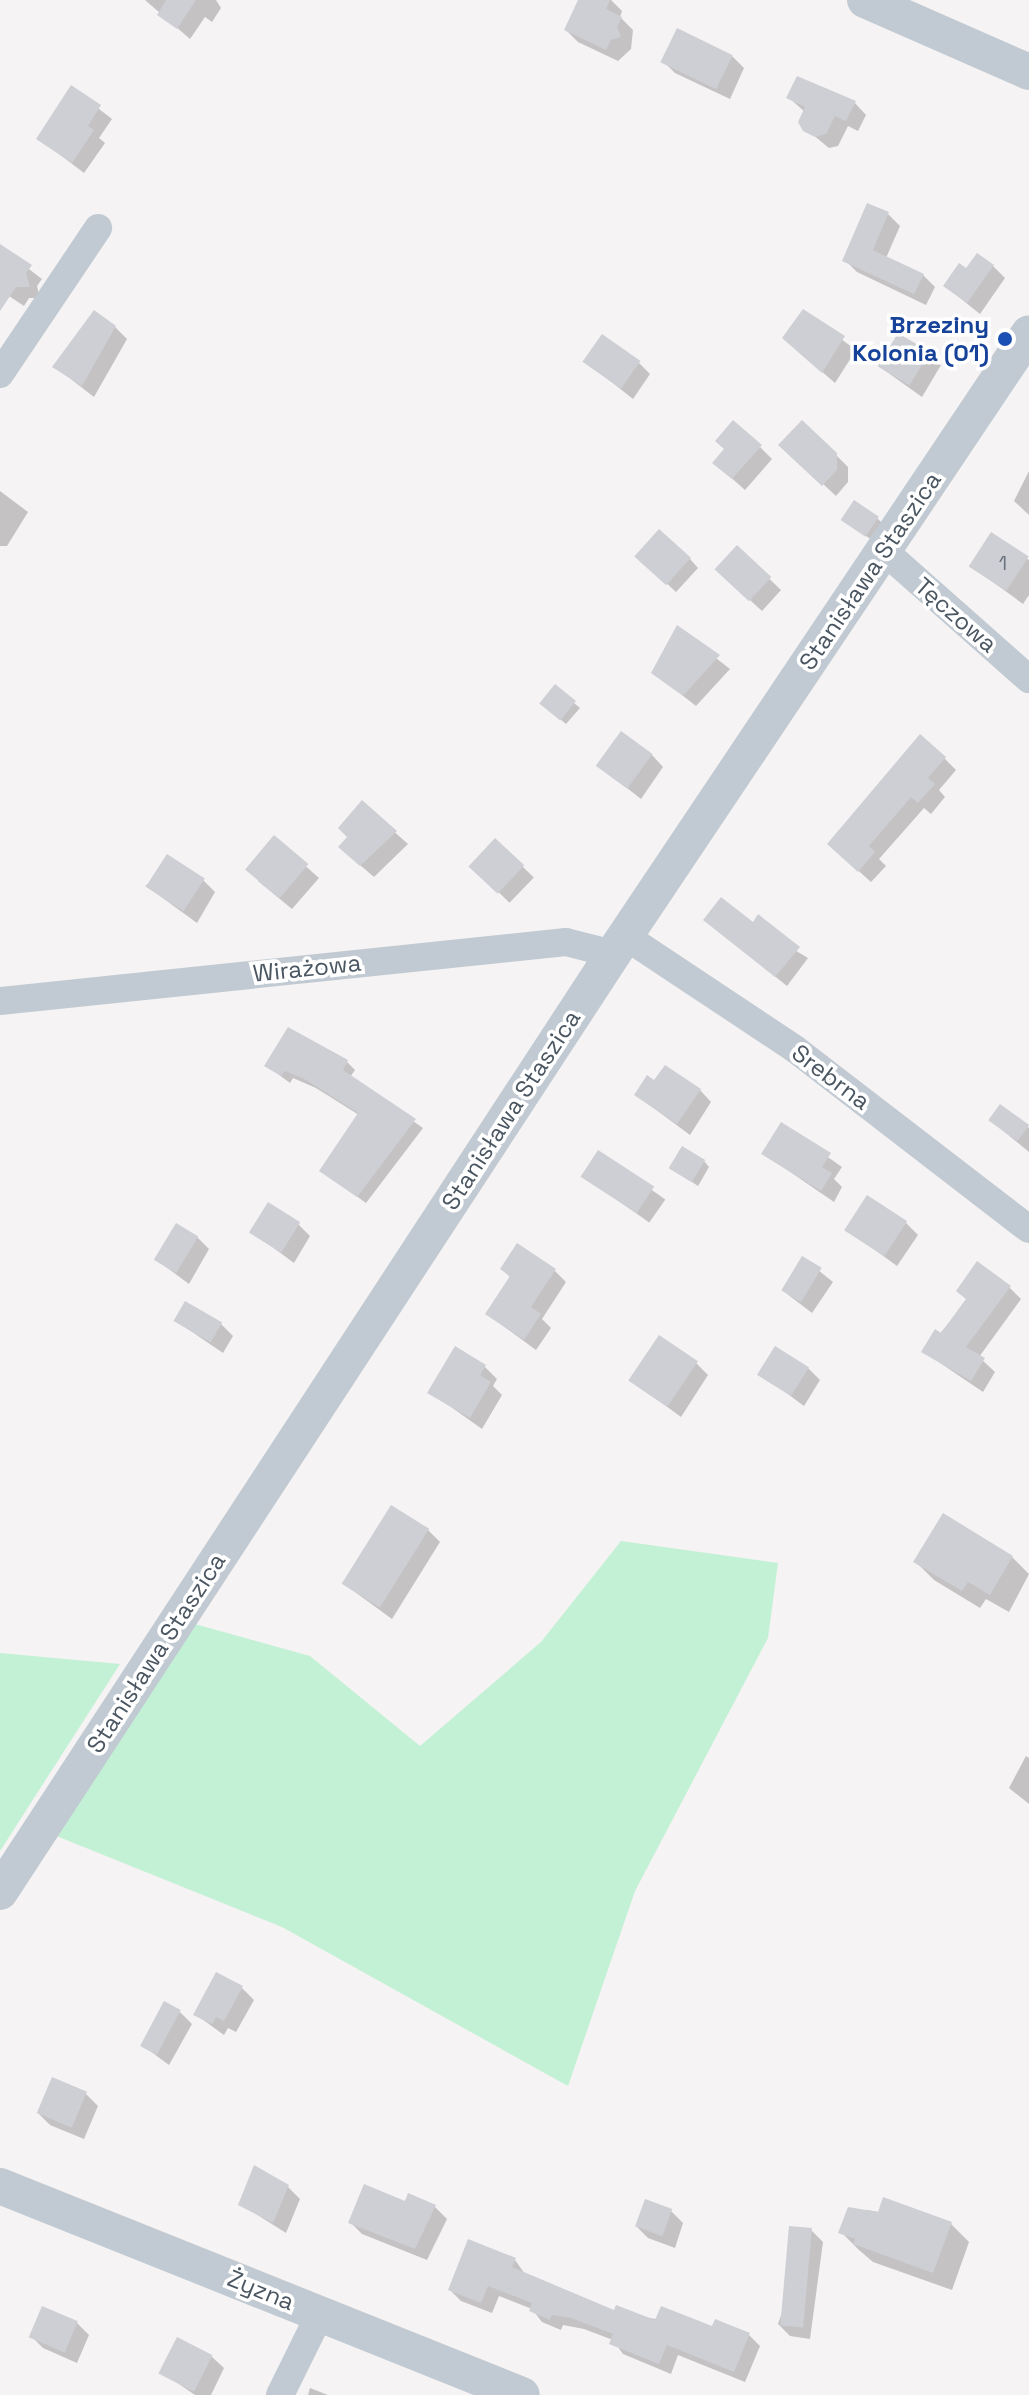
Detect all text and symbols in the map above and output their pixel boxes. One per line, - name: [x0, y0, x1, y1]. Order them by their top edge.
- place label: Brzeziny Kolonia (01): [852, 311, 989, 367]
- marker: Brzeziny Kolonia (01): [996, 330, 1014, 348]
- street label: Stanisława Staszica: [793, 466, 947, 676]
- house number: 1: [999, 551, 1007, 575]
- street label: Tęczowa: [909, 572, 1003, 658]
- street label: Wirażowa: [251, 948, 363, 988]
- street label: Stanisława Staszica: [436, 1005, 586, 1215]
- street label: Srebrna: [786, 1038, 876, 1116]
- street label: Stanisława Staszica: [81, 1548, 231, 1758]
- street label: Żyzna: [223, 2264, 299, 2316]

